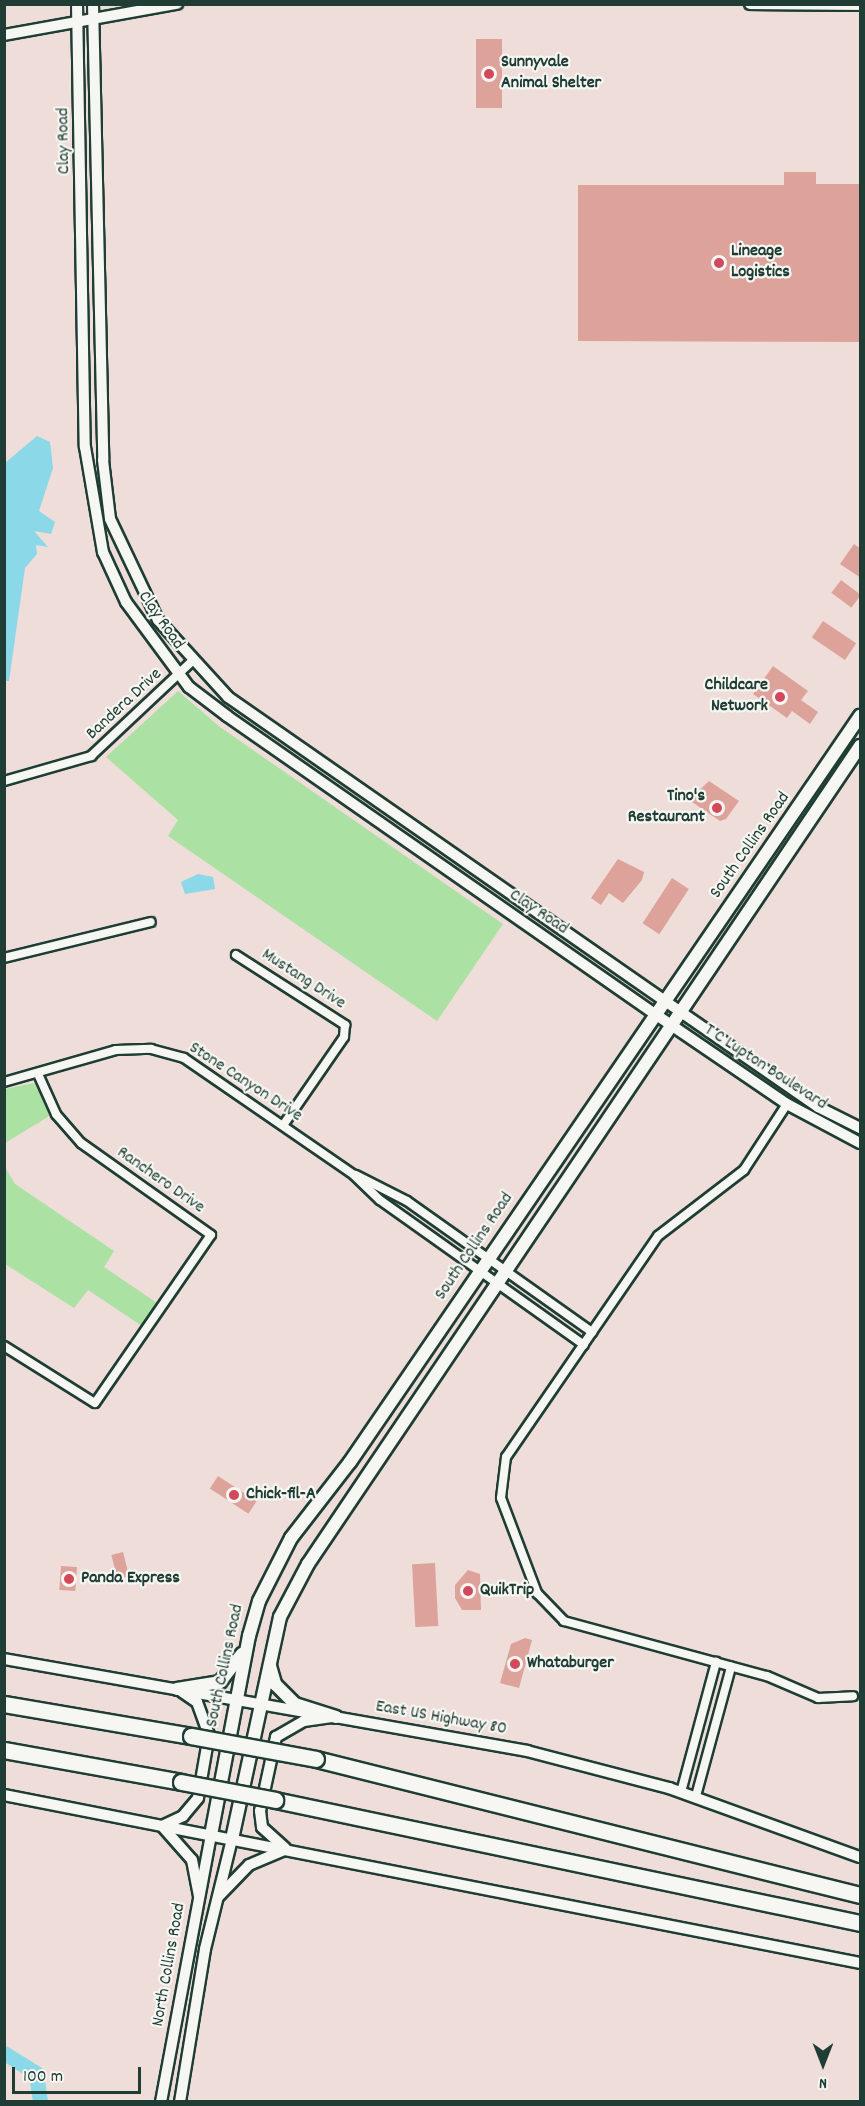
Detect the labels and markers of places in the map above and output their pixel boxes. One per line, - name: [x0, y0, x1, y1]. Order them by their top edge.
- place label: Sunnyvale Animal Shelter: [501, 53, 601, 96]
- marker: Sunnyvale Animal Shelter: [482, 67, 496, 81]
- place label: Lineage Logistics: [731, 242, 790, 284]
- marker: Lineage Logistics: [712, 256, 726, 270]
- place label: Childcare Network: [705, 676, 768, 718]
- marker: Childcare Network: [773, 690, 787, 704]
- place label: Tino's Restaurant: [628, 787, 705, 830]
- marker: Tino's Restaurant: [710, 801, 724, 815]
- place label: Chick-fil-A: [246, 1484, 316, 1506]
- marker: Chick-fil-A: [227, 1488, 241, 1502]
- place label: Panda Express: [81, 1568, 180, 1590]
- marker: Panda Express: [62, 1572, 76, 1586]
- place label: QuikTrip: [480, 1580, 534, 1602]
- marker: QuikTrip: [461, 1584, 475, 1598]
- place label: Whataburger: [527, 1653, 614, 1675]
- marker: Whataburger: [508, 1657, 522, 1671]

